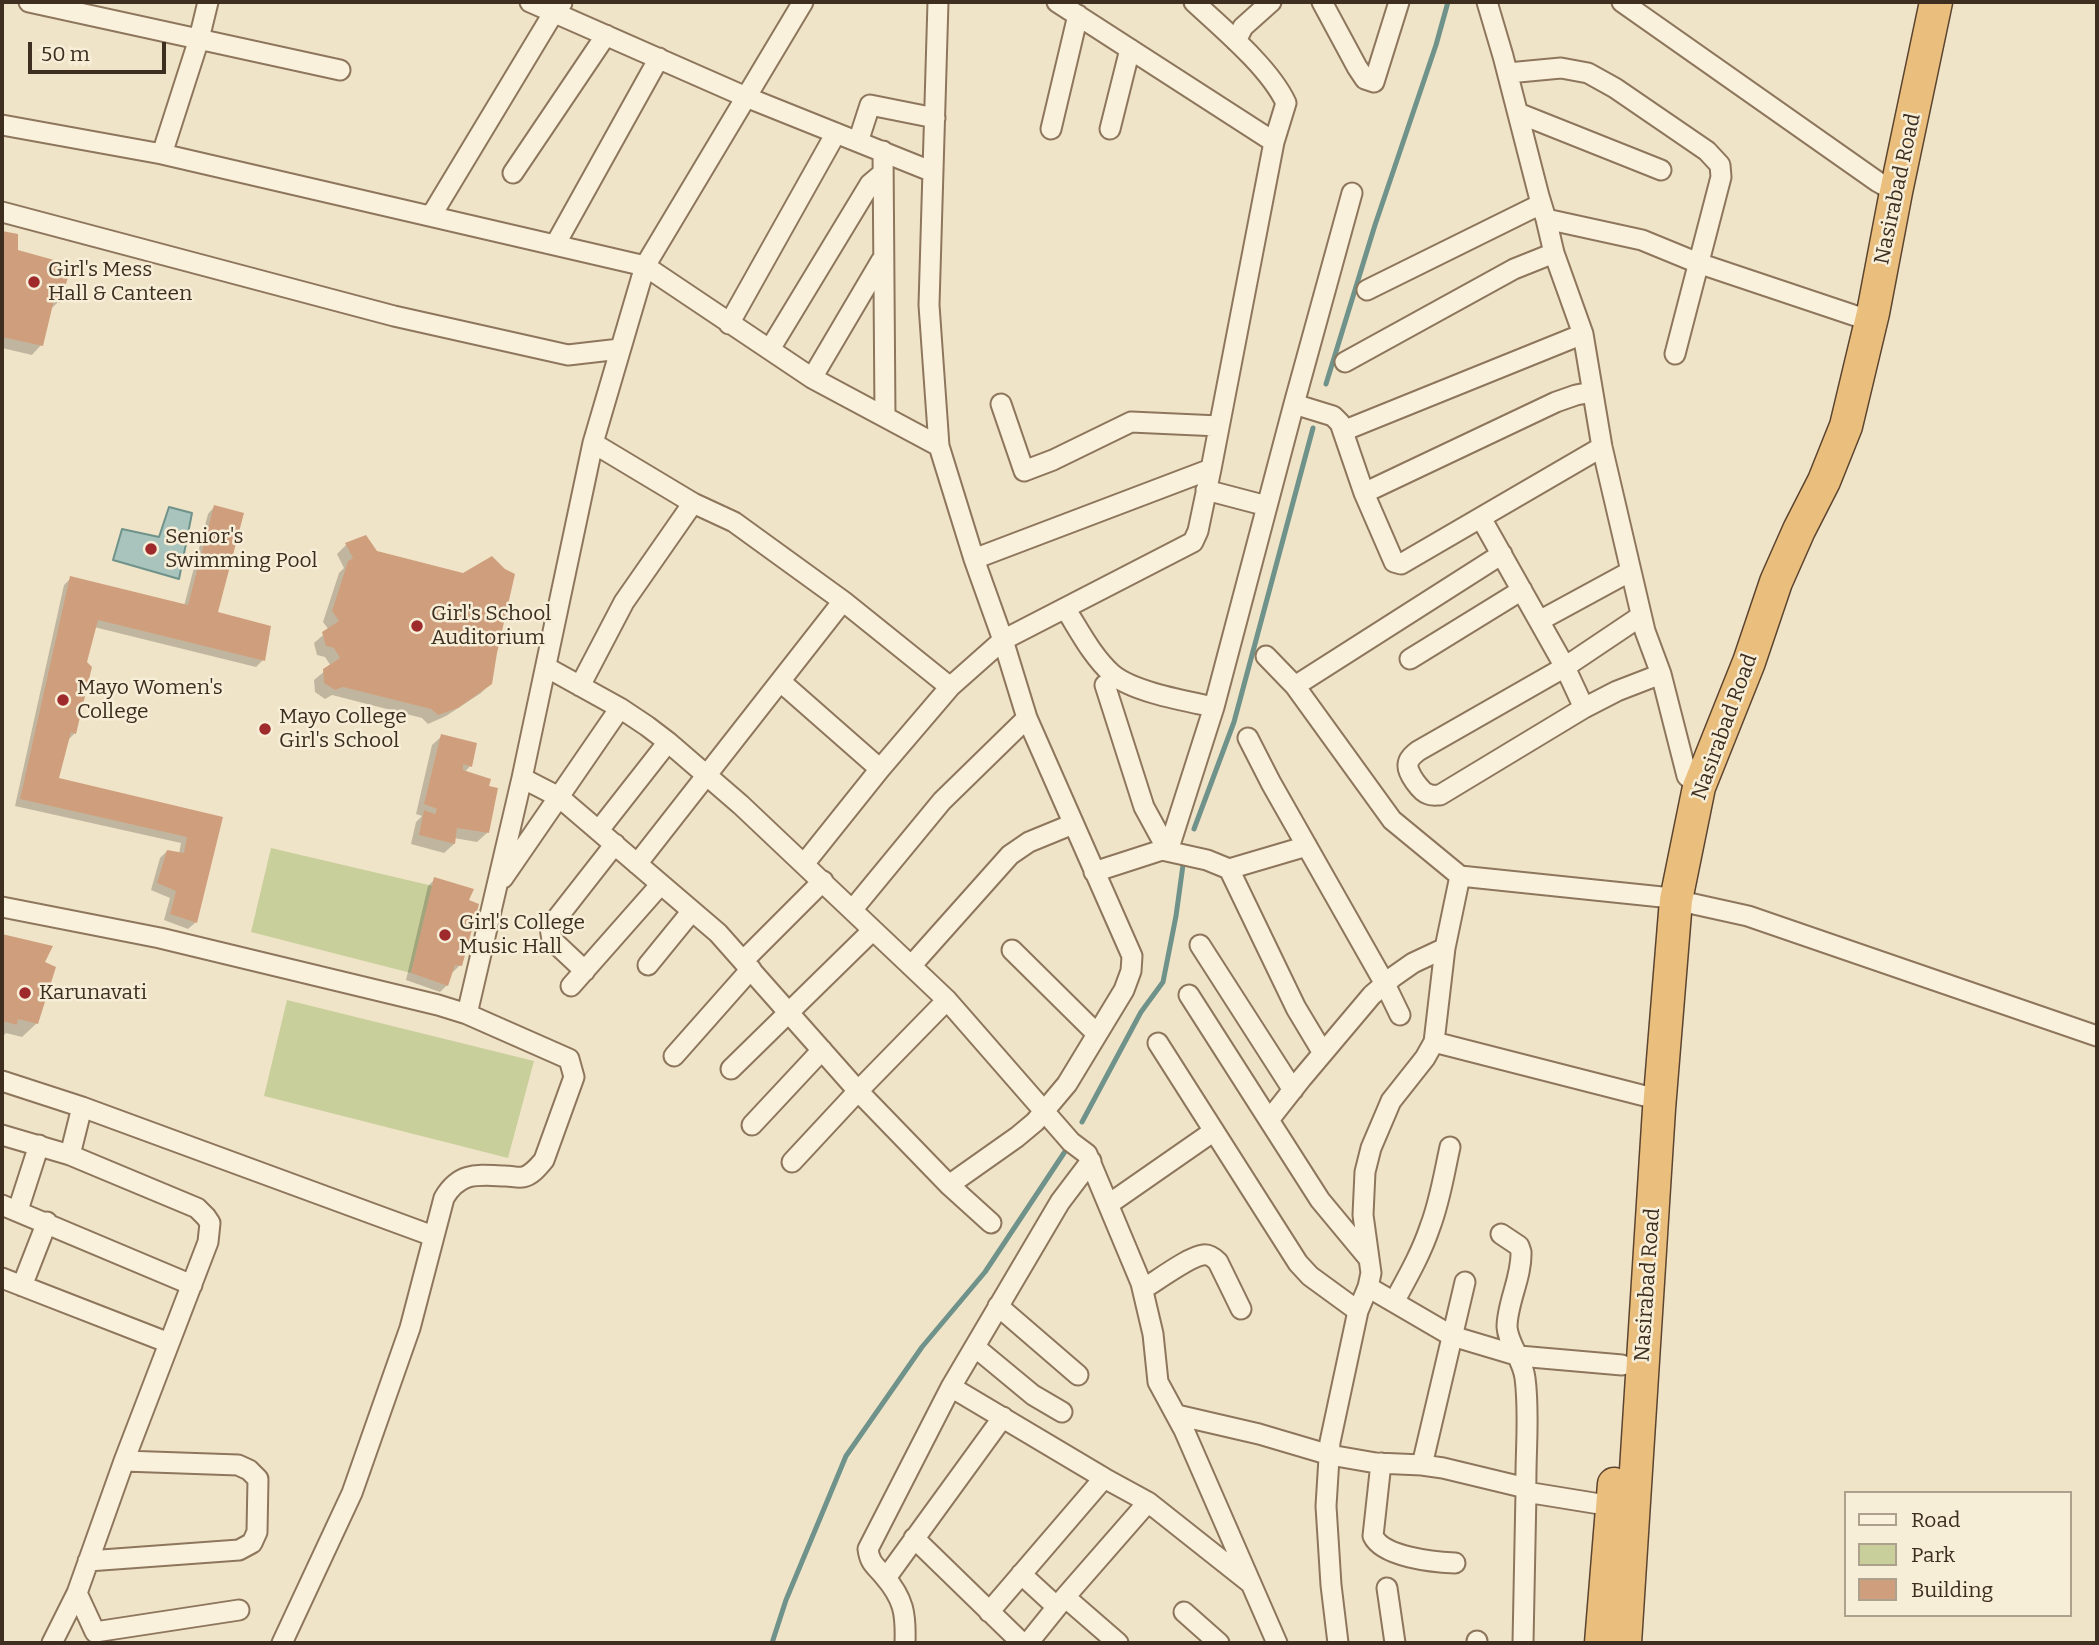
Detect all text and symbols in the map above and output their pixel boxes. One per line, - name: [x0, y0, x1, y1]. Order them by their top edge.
- scale bar: [32, 28, 170, 72]
- text: 50 m: [41, 41, 90, 67]
- street label: Nasirabad Road: [1870, 111, 1926, 267]
- place label: Girl's Mess Hall & Canteen: [48, 257, 192, 307]
- marker: Girl's Mess Hall & Canteen: [26, 274, 42, 290]
- place label: Senior's Swimming Pool: [165, 524, 318, 574]
- marker: Senior's Swimming Pool: [143, 541, 159, 557]
- place label: Girl's School Auditorium: [431, 601, 551, 651]
- marker: Girl's School Auditorium: [409, 618, 425, 634]
- street label: Nasirabad Road: [1687, 650, 1763, 804]
- place label: Mayo Women's College: [77, 675, 223, 725]
- marker: Mayo Women's College: [55, 692, 71, 708]
- place label: Mayo College Girl's School: [279, 704, 407, 754]
- marker: Mayo College Girl's School: [257, 721, 273, 737]
- place label: Girl's College Music Hall: [459, 910, 585, 960]
- marker: Girl's College Music Hall: [437, 927, 453, 943]
- place label: Karunavati: [39, 980, 147, 1006]
- marker: Karunavati: [17, 985, 33, 1001]
- street label: Nasirabad Road: [1630, 1207, 1666, 1363]
- legend: [1843, 1491, 2071, 1617]
- text: Road: [1911, 1507, 1960, 1533]
- text: Park: [1911, 1542, 1955, 1568]
- text: Building: [1911, 1577, 1993, 1603]

